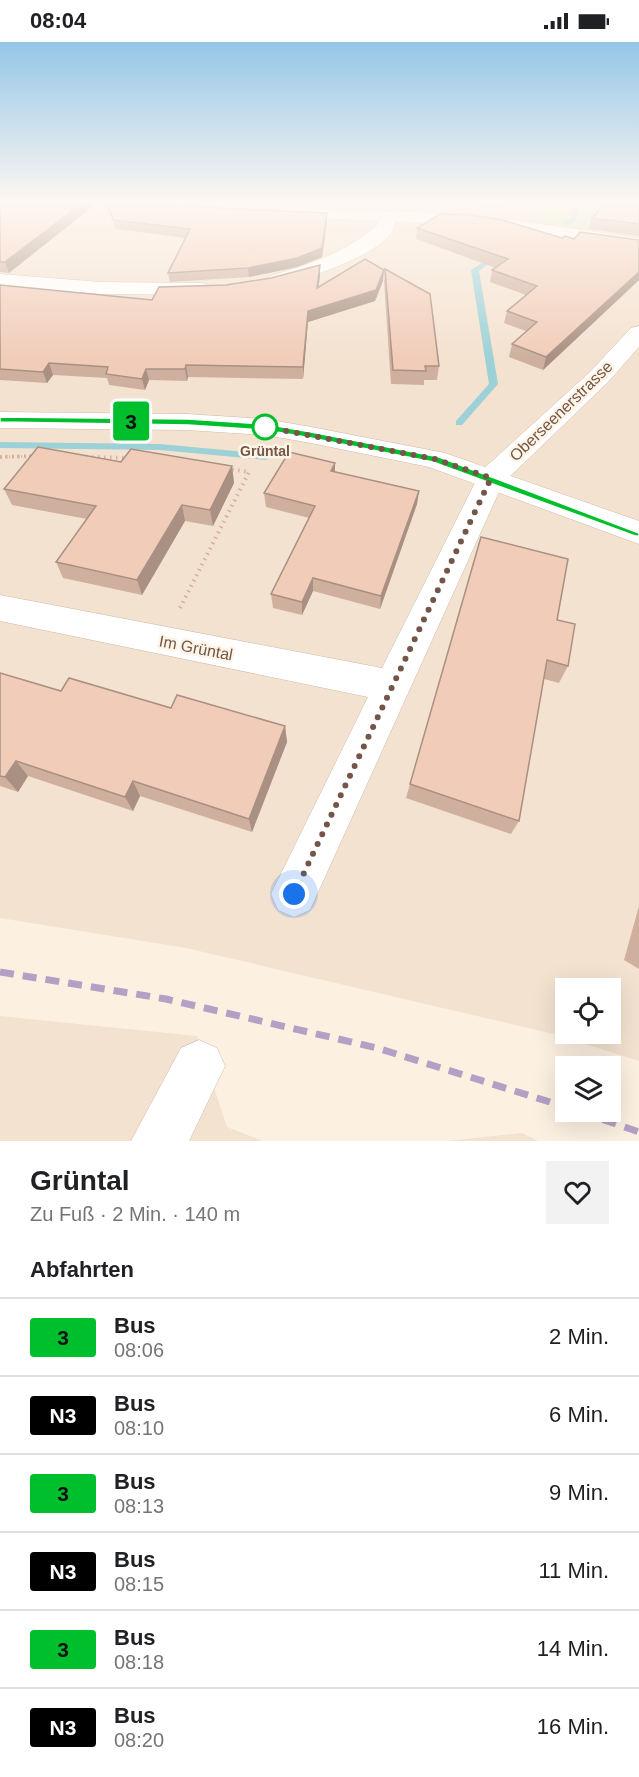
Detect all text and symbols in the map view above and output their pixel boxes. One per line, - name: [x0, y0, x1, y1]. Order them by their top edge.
- text: 08:04: [30, 8, 86, 33]
- street label: Oberseenerstrasse: [506, 358, 616, 464]
- line badge: 3: [112, 402, 150, 440]
- text: 3: [125, 410, 137, 433]
- marker: Grüntal: [252, 414, 278, 440]
- place label: Grüntal: [240, 443, 290, 459]
- street label: Im Grüntal: [158, 633, 234, 663]
- your location: [279, 879, 309, 909]
- map controls: [555, 978, 621, 1122]
- button: locate: [555, 978, 621, 1044]
- button: layers: [555, 1056, 621, 1122]
- button: heart: [546, 1161, 609, 1224]
- text: Grüntal: [30, 1165, 130, 1196]
- text: Zu Fuß · 2 Min. · 140 m: [30, 1203, 240, 1225]
- text: Abfahrten: [30, 1257, 134, 1282]
- text: Bus: [114, 1313, 156, 1338]
- text: 2 Min.: [549, 1324, 609, 1349]
- text: 3: [57, 1326, 69, 1349]
- text: 08:06: [114, 1339, 164, 1361]
- text: Bus: [114, 1391, 156, 1416]
- text: 6 Min.: [549, 1402, 609, 1427]
- text: N3: [50, 1404, 76, 1427]
- text: 08:10: [114, 1417, 164, 1439]
- text: Bus: [114, 1469, 156, 1494]
- text: 9 Min.: [549, 1480, 609, 1505]
- text: 3: [57, 1482, 69, 1505]
- text: 08:13: [114, 1495, 164, 1517]
- text: Bus: [114, 1547, 156, 1572]
- text: 11 Min.: [538, 1558, 609, 1583]
- text: N3: [50, 1560, 76, 1583]
- text: 08:15: [114, 1573, 164, 1595]
- text: Bus: [114, 1625, 156, 1650]
- text: 14 Min.: [537, 1636, 609, 1661]
- text: 3: [57, 1638, 69, 1661]
- text: 08:18: [114, 1651, 164, 1673]
- text: Bus: [114, 1703, 156, 1728]
- text: 16 Min.: [537, 1714, 609, 1739]
- text: N3: [50, 1716, 76, 1739]
- text: 08:20: [114, 1729, 164, 1751]

